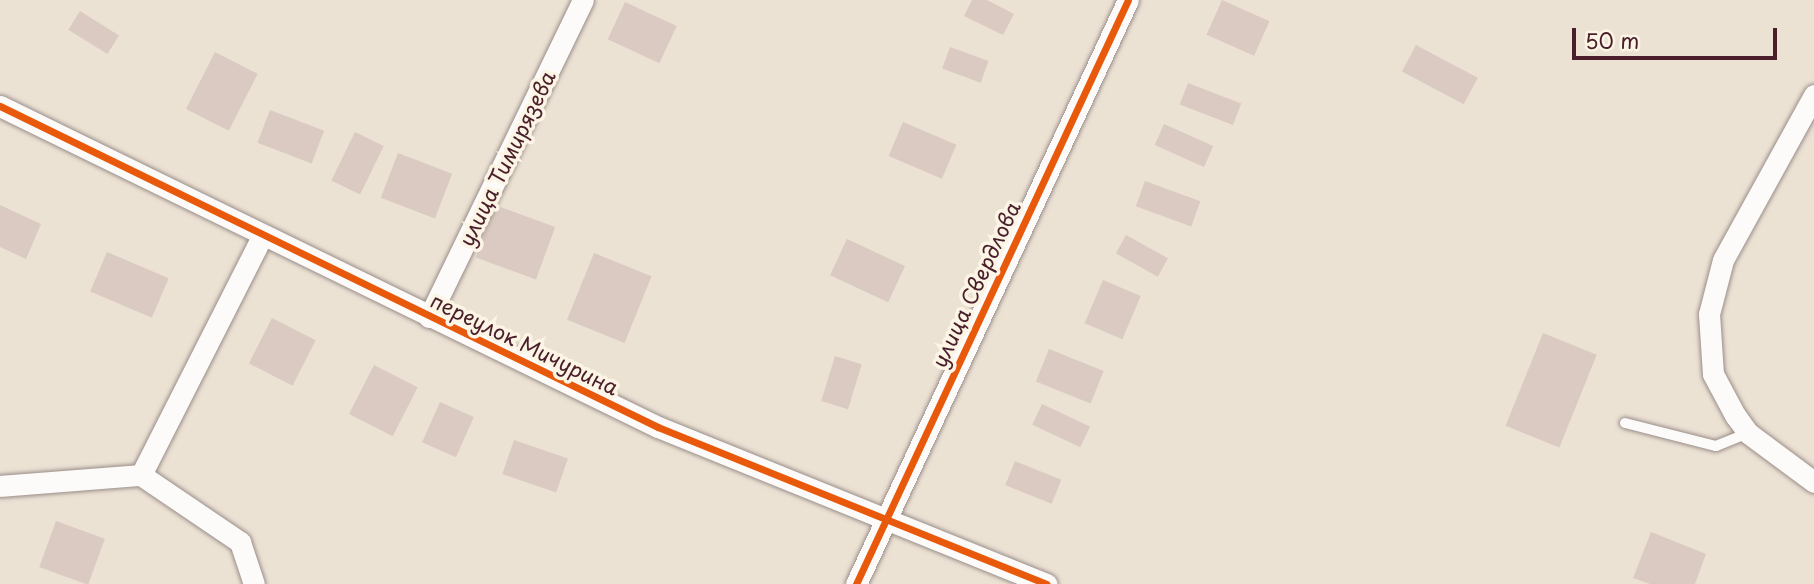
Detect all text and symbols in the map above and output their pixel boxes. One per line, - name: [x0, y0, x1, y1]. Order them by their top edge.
- scale bar: [1576, 14, 1781, 58]
- text: 50 m: [1585, 24, 1639, 56]
- street label: улица Тимирязева: [452, 66, 560, 250]
- street label: улица Свердлова: [925, 196, 1025, 372]
- street label: переулок Мичурина: [426, 286, 624, 400]

